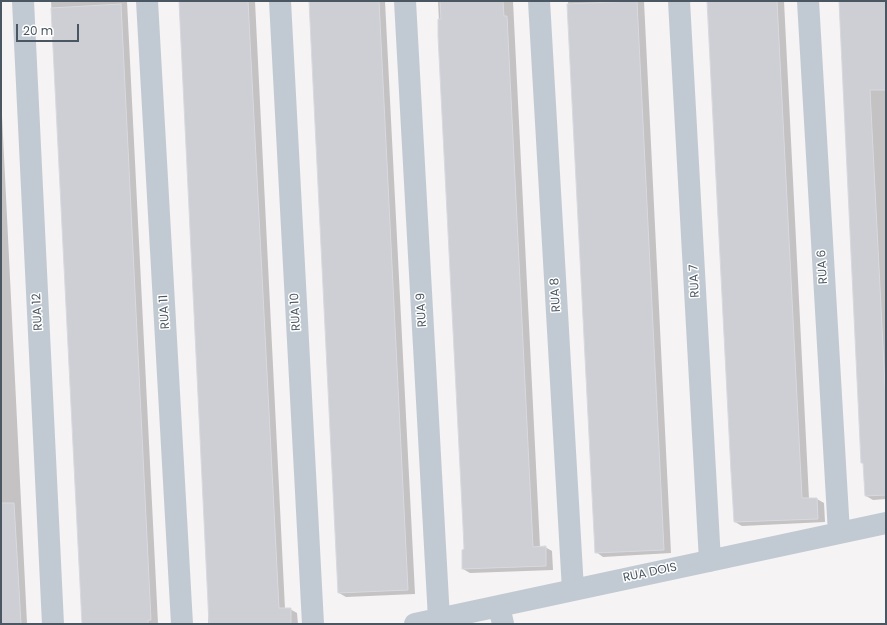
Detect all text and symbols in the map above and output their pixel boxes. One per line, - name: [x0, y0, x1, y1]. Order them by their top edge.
- scale bar: [18, 16, 81, 42]
- text: 20 m: [23, 22, 53, 39]
- street label: RUA 6: [815, 249, 831, 285]
- street label: RUA 7: [687, 264, 703, 298]
- street label: RUA 8: [548, 278, 564, 312]
- street label: RUA 12: [30, 293, 46, 331]
- street label: RUA 10: [288, 293, 304, 331]
- street label: RUA 9: [414, 293, 430, 327]
- street label: RUA 11: [157, 294, 173, 330]
- street label: RUA DOIS: [622, 560, 678, 586]

